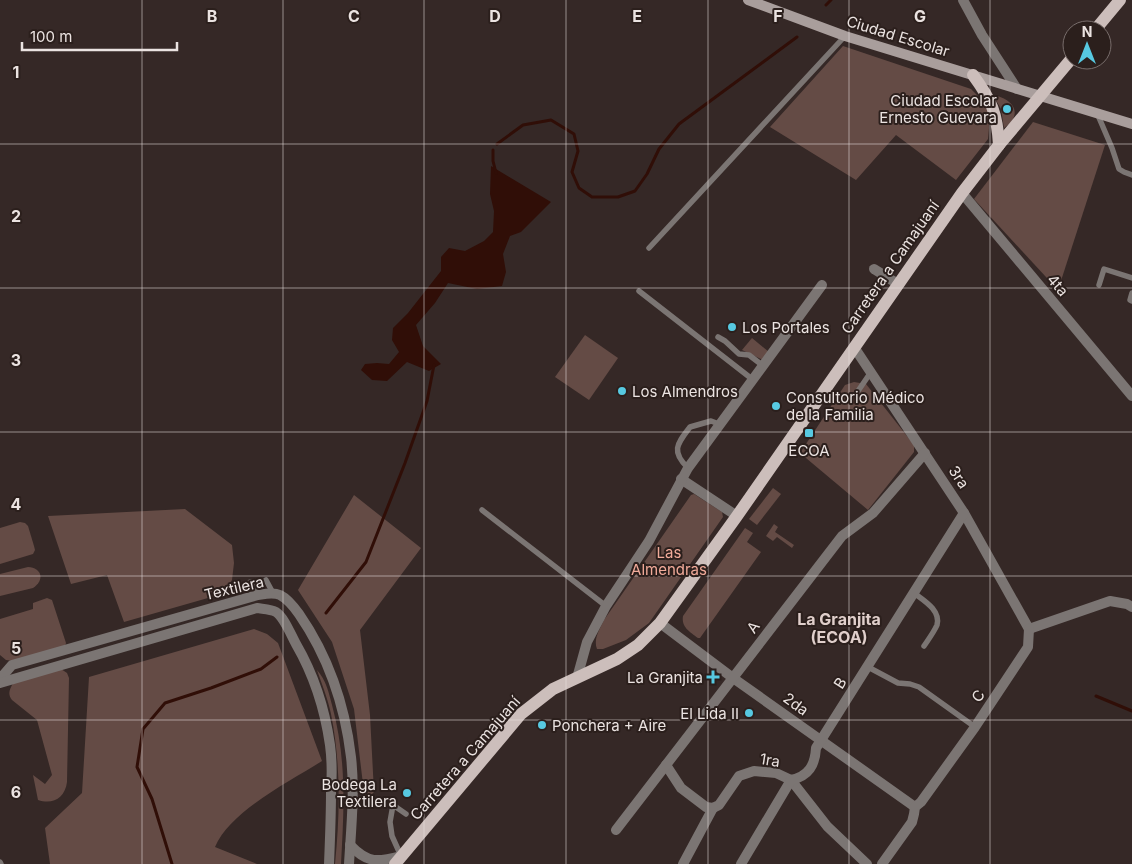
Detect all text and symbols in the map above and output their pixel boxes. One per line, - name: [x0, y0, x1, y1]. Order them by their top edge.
- text: B: [207, 6, 217, 26]
- text: C: [348, 6, 360, 26]
- text: D: [489, 6, 501, 26]
- text: E: [632, 6, 642, 26]
- text: F: [773, 6, 783, 26]
- text: G: [914, 6, 926, 26]
- street label: Ciudad Escolar: [844, 11, 952, 61]
- scale bar: [22, 20, 178, 52]
- north arrow: [1062, 20, 1112, 70]
- text: N: [1082, 23, 1092, 40]
- text: 100 m: [30, 27, 72, 46]
- text: 1: [13, 62, 19, 82]
- place label: Ciudad Escolar Ernesto Guevara: [879, 91, 997, 127]
- marker: Ciudad Escolar Ernesto Guevara: [1001, 103, 1013, 115]
- street label: Carretera a Camajuaní: [837, 196, 943, 337]
- text: 2: [11, 206, 21, 226]
- street label: 4ta: [1043, 270, 1073, 300]
- place label: Los Portales: [742, 318, 830, 337]
- marker: Los Portales: [726, 321, 738, 333]
- text: 3: [11, 350, 21, 370]
- place label: Los Almendros: [632, 382, 738, 401]
- marker: Los Almendros: [616, 385, 628, 397]
- place label: Consultorio Médico de la Familia: [786, 388, 925, 424]
- marker: Consultorio Médico de la Familia: [770, 400, 782, 412]
- marker: ECOA: [803, 427, 815, 439]
- place label: ECOA: [788, 441, 830, 460]
- street label: 3ra: [945, 462, 973, 492]
- text: 4: [11, 494, 22, 514]
- park label: Las Almendras: [631, 543, 707, 579]
- street label: Textilera: [202, 572, 266, 604]
- district label: La Granjita (ECOA): [797, 609, 881, 647]
- street label: A: [742, 617, 764, 637]
- text: 5: [11, 638, 21, 658]
- place label: La Granjita: [627, 668, 703, 687]
- marker: La Granjita: [707, 671, 719, 683]
- street label: B: [829, 674, 851, 692]
- street label: C: [967, 686, 989, 706]
- street label: 2da: [780, 688, 812, 720]
- street label: Carretera a Camajuaní: [406, 692, 524, 824]
- place label: El Lida II: [680, 704, 739, 723]
- marker: El Lida II: [743, 707, 755, 719]
- place label: Ponchera + Aire: [552, 716, 666, 735]
- marker: Ponchera + Aire: [536, 719, 548, 731]
- street label: 1ra: [759, 749, 781, 771]
- place label: Bodega La Textilera: [322, 775, 397, 811]
- text: 6: [11, 782, 21, 802]
- marker: Bodega La Textilera: [401, 787, 413, 799]

